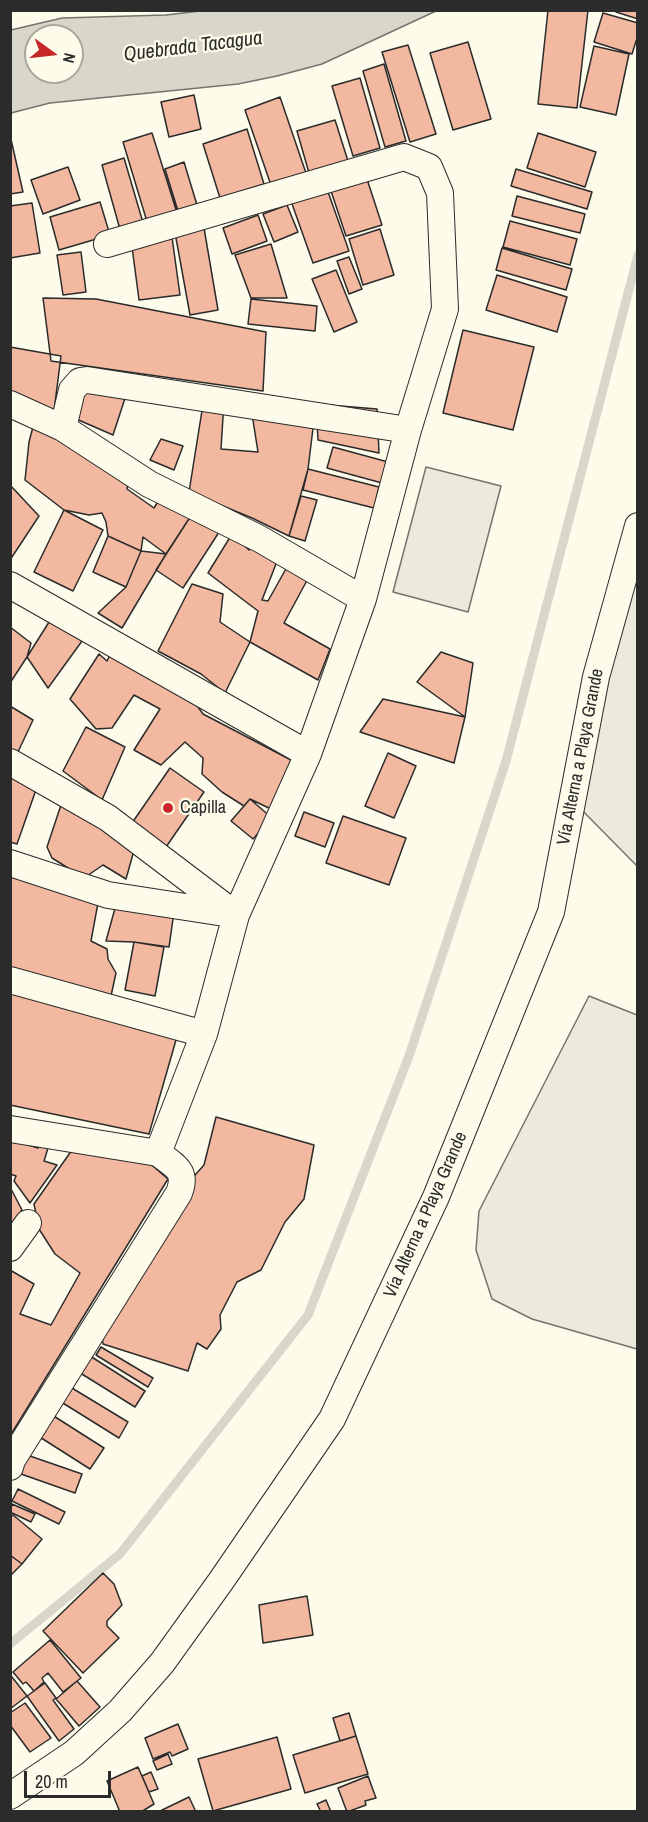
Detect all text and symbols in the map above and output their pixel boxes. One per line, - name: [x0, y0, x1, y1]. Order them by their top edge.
- north arrow: [24, 24, 84, 84]
- water label: Quebrada Tacagua: [123, 27, 263, 67]
- text: N: [58, 51, 81, 66]
- street label: Vía Alterna a Playa Grande: [553, 667, 609, 847]
- place label: Capilla: [180, 797, 226, 819]
- marker: Capilla: [161, 801, 175, 815]
- street label: Vía Alterna a Playa Grande: [380, 1129, 472, 1301]
- scale bar: [27, 1759, 114, 1797]
- text: 20 m: [35, 1769, 68, 1794]

